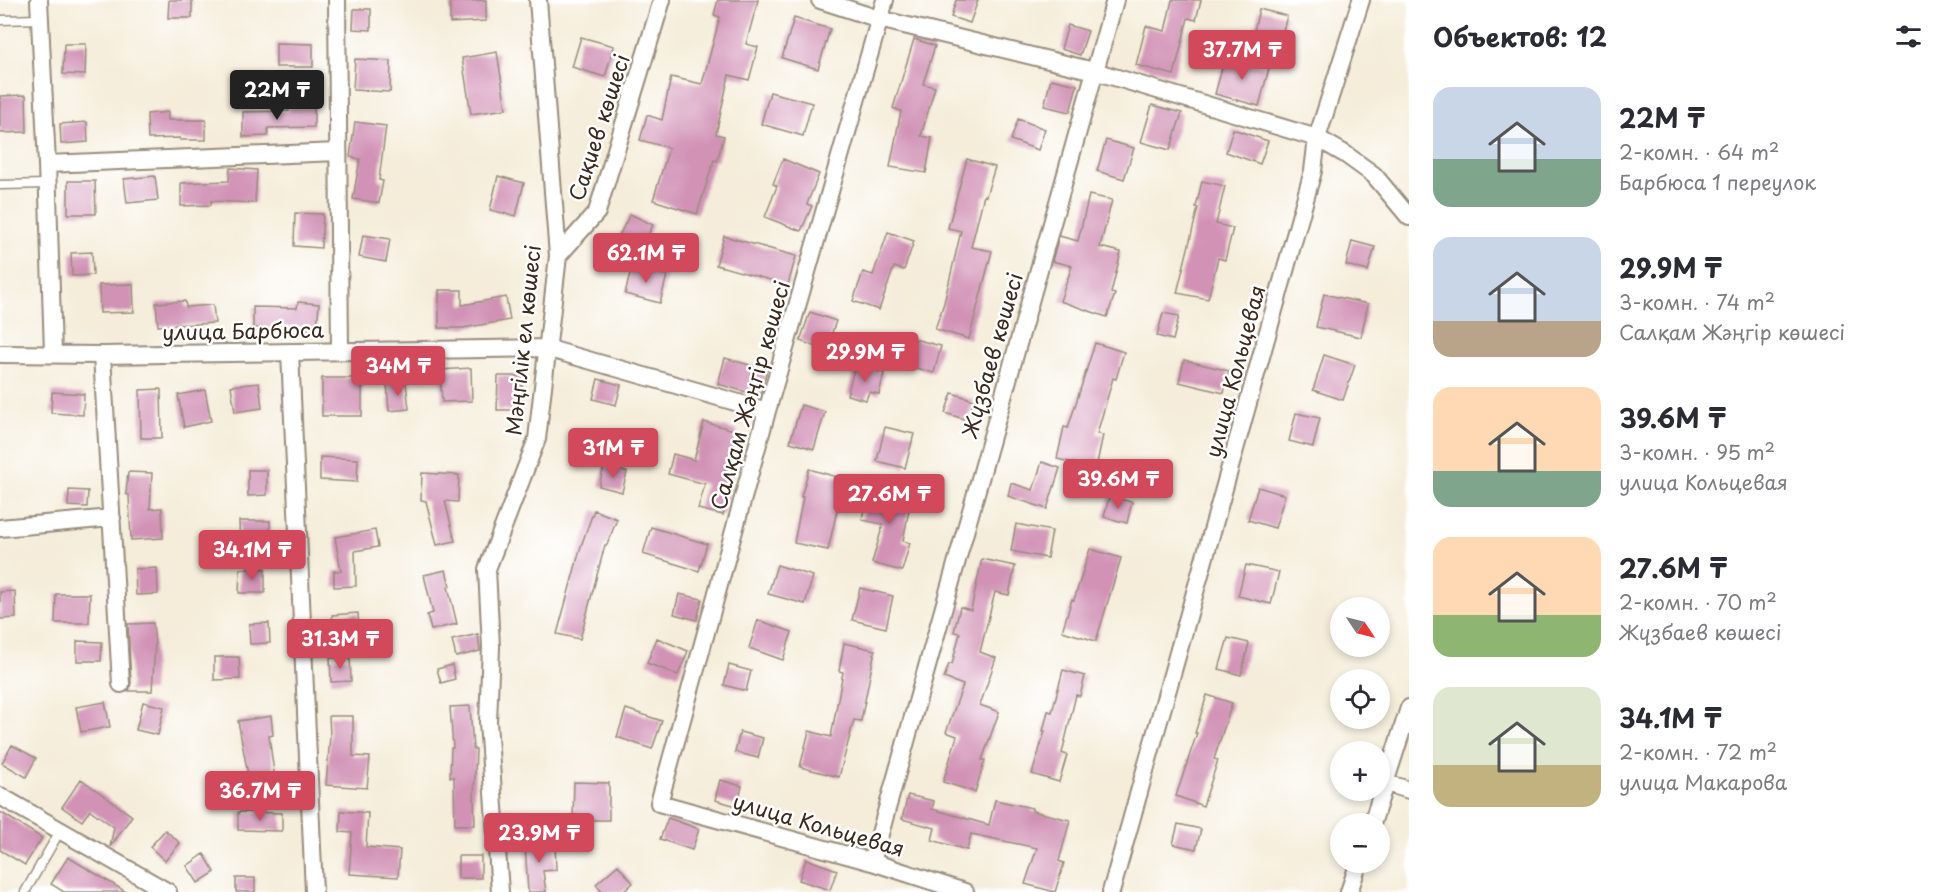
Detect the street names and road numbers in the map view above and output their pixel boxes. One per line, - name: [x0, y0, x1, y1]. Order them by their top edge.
- street label: Сақиев көшесі: [559, 49, 637, 205]
- street label: Мәңгілік ел көшесі: [496, 243, 548, 437]
- street label: Жүзбаев көшесі: [952, 269, 1030, 441]
- street label: Салқам Жәңгір көшесі: [701, 276, 797, 514]
- street label: улица Кольцевая: [1196, 281, 1272, 461]
- street label: улица Барбюса: [162, 313, 324, 347]
- street label: улица Кольцевая: [729, 784, 909, 864]

